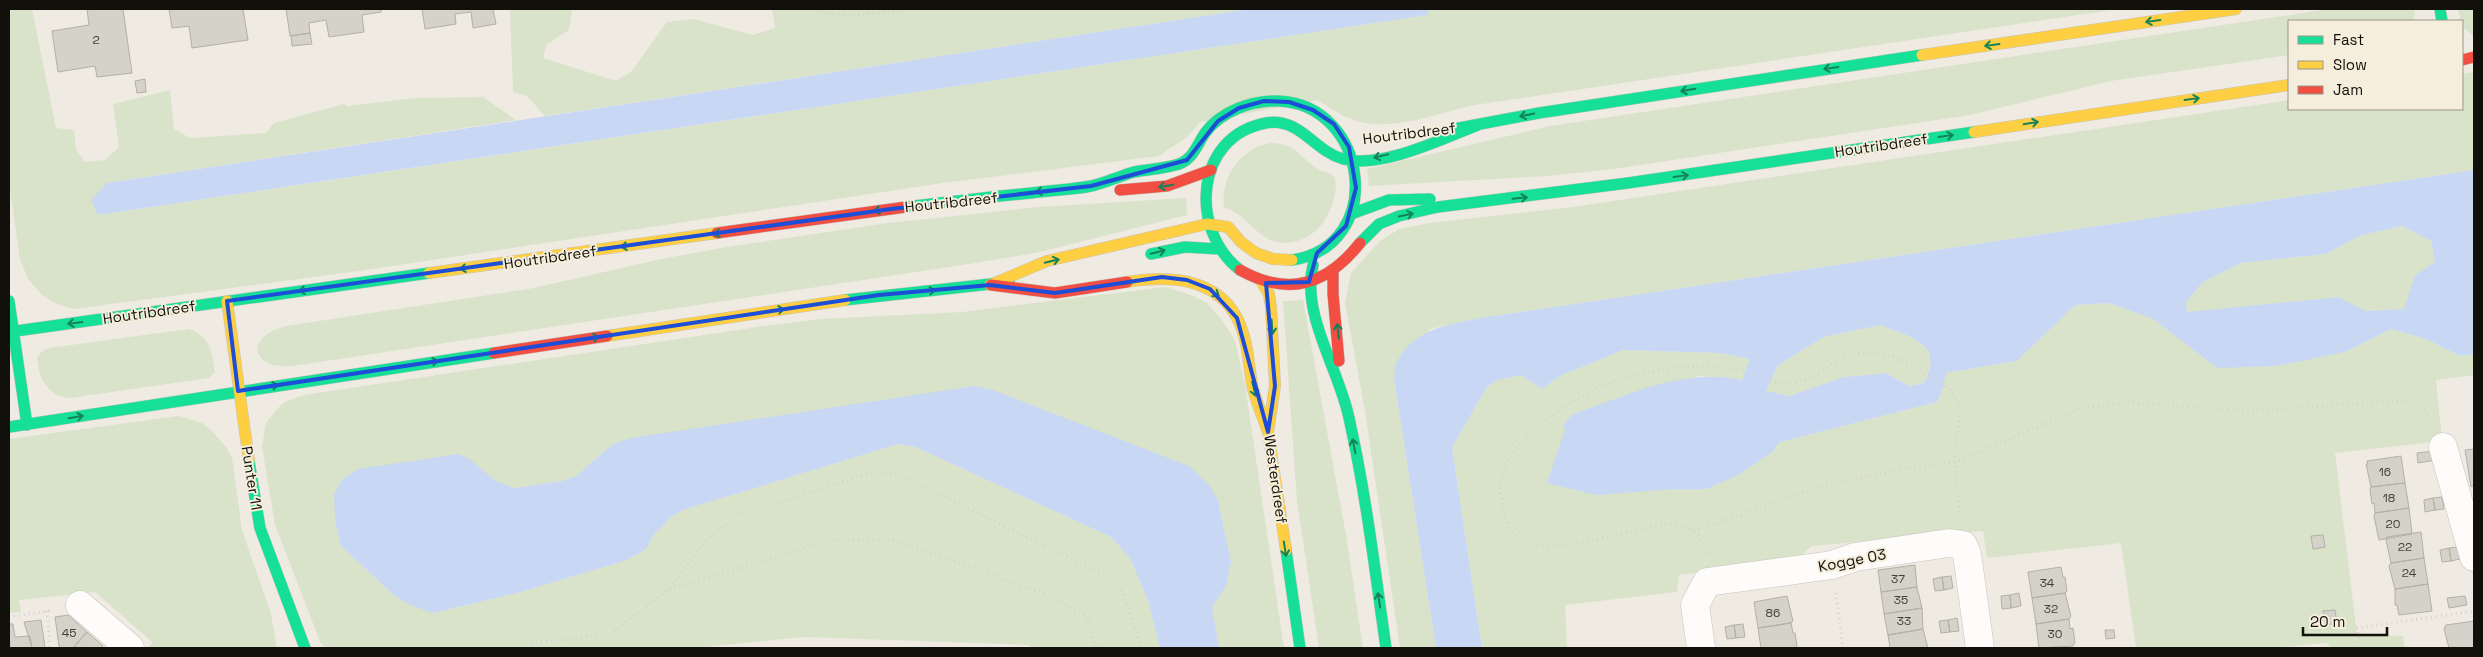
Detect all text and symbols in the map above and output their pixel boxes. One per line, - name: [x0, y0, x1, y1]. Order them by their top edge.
- one-way arrow: [2145, 16, 2161, 26]
- legend: [2288, 20, 2463, 110]
- text: Fast: [2333, 30, 2364, 49]
- house number: 2: [92, 32, 100, 48]
- one-way arrow: [1984, 40, 2000, 50]
- text: Slow: [2333, 55, 2367, 74]
- one-way arrow: [1824, 64, 1840, 74]
- text: Jam: [2333, 80, 2363, 99]
- one-way arrow: [1680, 85, 1696, 95]
- one-way arrow: [2184, 94, 2200, 104]
- one-way arrow: [1520, 111, 1536, 120]
- street label: Houtribdreef: [1362, 118, 1457, 148]
- one-way arrow: [2023, 118, 2039, 128]
- street label: Houtribdreef: [1833, 129, 1929, 161]
- one-way arrow: [1937, 130, 1953, 140]
- one-way arrow: [1374, 152, 1390, 161]
- one-way arrow: [1673, 170, 1689, 180]
- one-way arrow: [1158, 182, 1174, 192]
- one-way arrow: [1035, 186, 1051, 196]
- street label: Houtribdreef: [904, 188, 999, 216]
- one-way arrow: [1512, 193, 1528, 202]
- one-way arrow: [874, 205, 890, 215]
- one-way arrow: [1398, 210, 1414, 220]
- one-way arrow: [713, 228, 729, 238]
- street label: Houtribdreef: [502, 241, 598, 273]
- one-way arrow: [621, 242, 637, 252]
- one-way arrow: [1150, 247, 1166, 256]
- one-way arrow: [1043, 256, 1059, 265]
- one-way arrow: [460, 263, 476, 273]
- one-way arrow: [299, 285, 315, 295]
- one-way arrow: [919, 286, 935, 296]
- one-way arrow: [1206, 287, 1220, 297]
- street label: Houtribdreef: [101, 296, 197, 328]
- one-way arrow: [769, 305, 785, 315]
- one-way arrow: [67, 318, 83, 328]
- one-way arrow: [1268, 319, 1277, 335]
- one-way arrow: [1333, 324, 1343, 340]
- one-way arrow: [584, 333, 600, 343]
- one-way arrow: [423, 357, 439, 367]
- one-way arrow: [1250, 380, 1259, 396]
- one-way arrow: [262, 381, 278, 391]
- one-way arrow: [67, 412, 83, 422]
- street label: Westerdreef: [1260, 433, 1292, 525]
- one-way arrow: [1349, 439, 1359, 455]
- street label: Punter 11: [238, 445, 266, 511]
- house number: 16: [2379, 464, 2391, 480]
- house number: 18: [2383, 490, 2395, 506]
- house number: 20: [2386, 516, 2400, 532]
- house number: 22: [2398, 539, 2412, 555]
- one-way arrow: [1281, 541, 1291, 557]
- street label: Kogge 03: [1816, 544, 1888, 576]
- house number: 24: [2402, 565, 2417, 581]
- house number: 37: [1891, 571, 1905, 587]
- house number: 34: [2040, 575, 2055, 591]
- one-way arrow: [1374, 592, 1384, 608]
- house number: 35: [1894, 592, 1908, 608]
- house number: 32: [2044, 601, 2058, 617]
- scale bar: [2303, 604, 2387, 636]
- house number: 86: [1766, 605, 1780, 621]
- text: 20 m: [2310, 612, 2345, 631]
- house number: 33: [1897, 613, 1911, 629]
- house number: 45: [62, 625, 76, 641]
- house number: 30: [2048, 626, 2062, 642]

